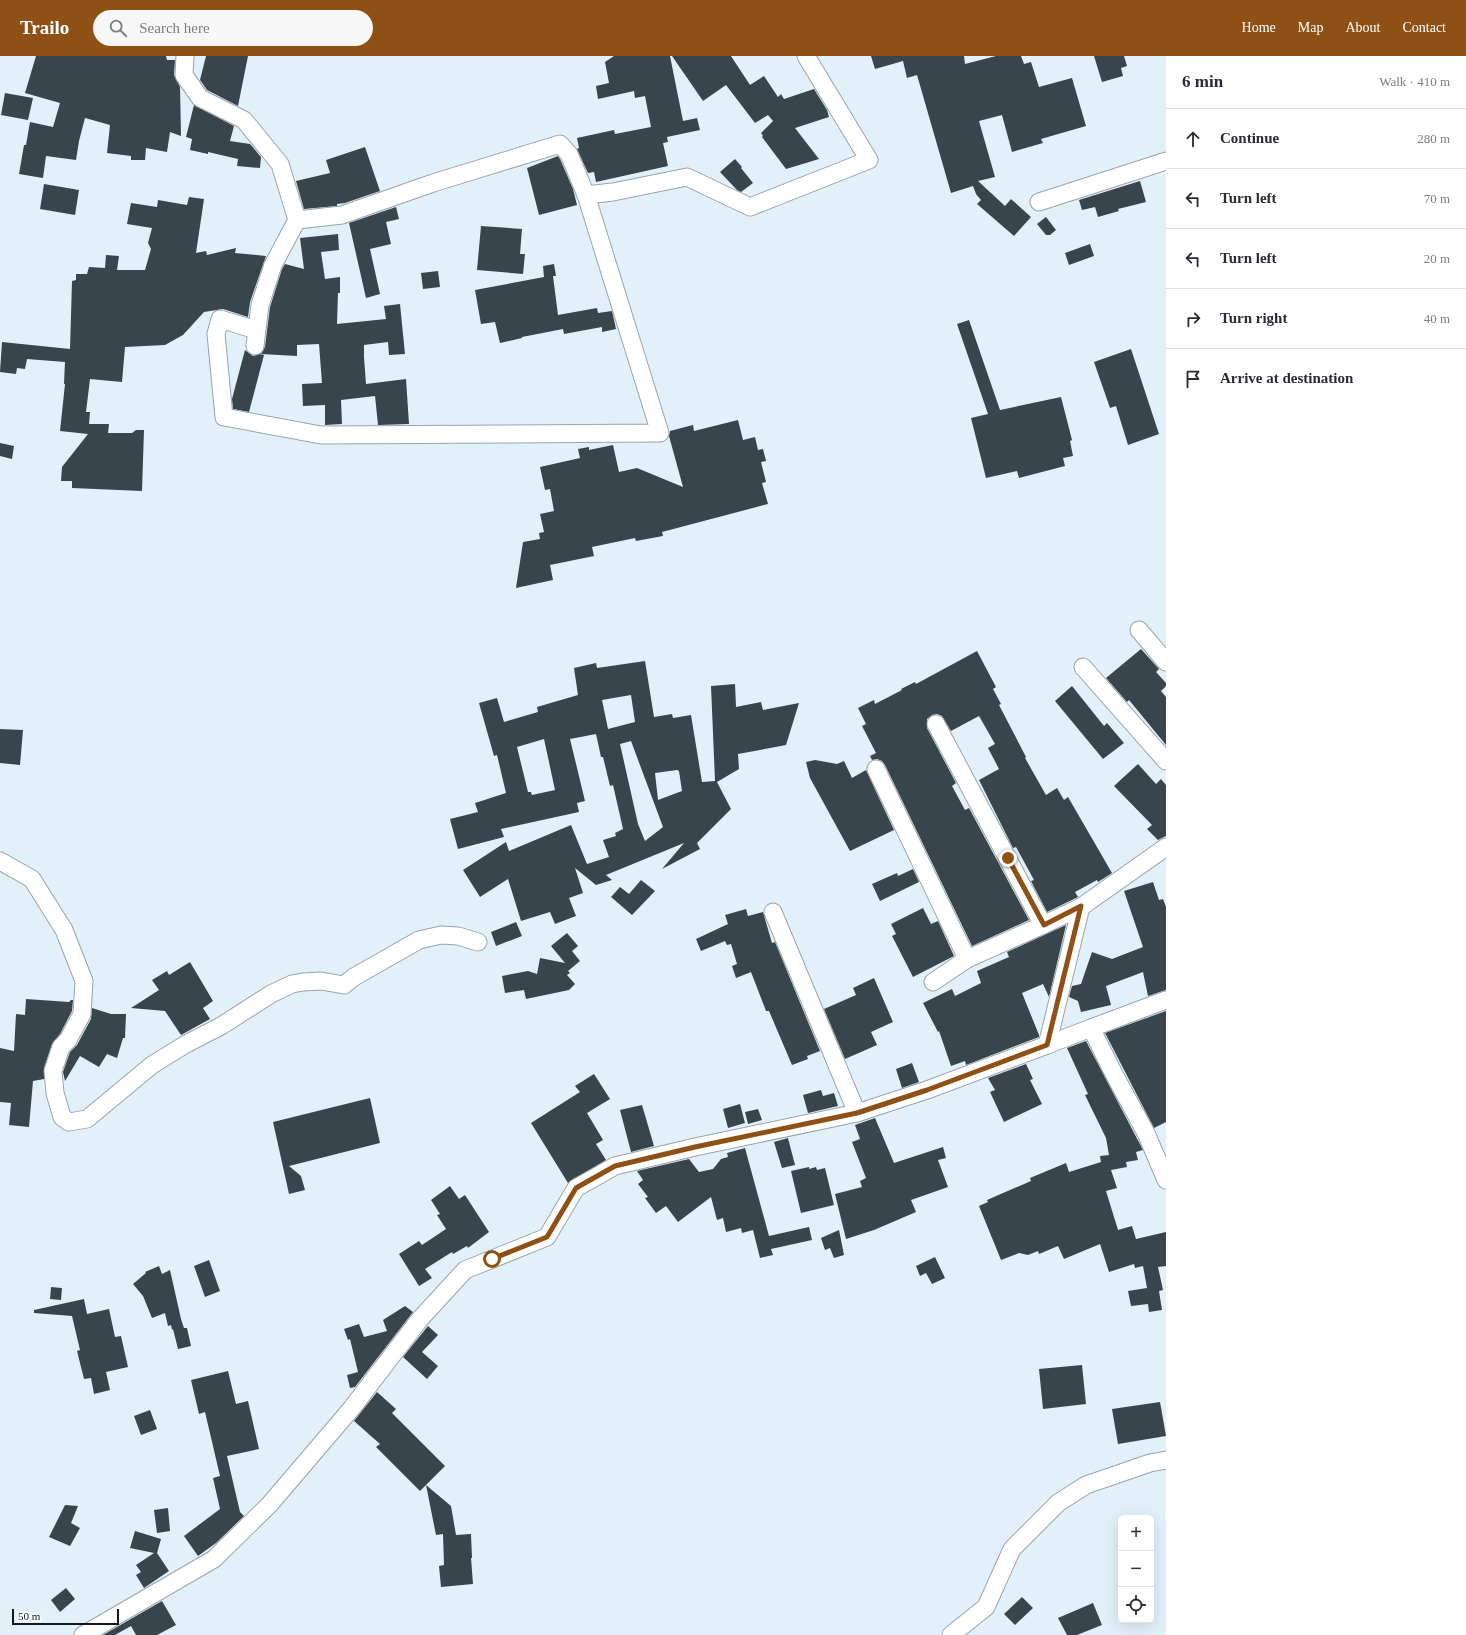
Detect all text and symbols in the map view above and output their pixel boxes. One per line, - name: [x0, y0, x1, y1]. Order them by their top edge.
- search box: [93, 10, 373, 46]
- text: Trailo: [20, 17, 69, 38]
- icon: search: [107, 17, 129, 39]
- text: Search here: [139, 20, 210, 36]
- text: Home: [1242, 20, 1276, 35]
- text: Map: [1298, 20, 1323, 35]
- text: About: [1345, 20, 1380, 35]
- text: Contact: [1402, 20, 1446, 35]
- text: 6 min: [1182, 72, 1223, 91]
- text: Walk · 410 m: [1379, 74, 1450, 89]
- icon: ahead: [1182, 128, 1204, 150]
- text: Continue: [1220, 130, 1279, 146]
- text: 280 m: [1417, 131, 1450, 146]
- icon: left: [1182, 188, 1204, 210]
- text: Turn left: [1220, 190, 1277, 206]
- text: 70 m: [1424, 191, 1450, 206]
- icon: left: [1182, 248, 1204, 270]
- text: Turn left: [1220, 250, 1277, 266]
- text: 20 m: [1424, 251, 1450, 266]
- icon: right: [1182, 308, 1204, 330]
- text: Turn right: [1220, 310, 1287, 326]
- text: 40 m: [1424, 311, 1450, 326]
- icon: arrive: [1182, 368, 1204, 390]
- text: Arrive at destination: [1220, 370, 1353, 386]
- route end: [999, 849, 1017, 867]
- route start: [483, 1250, 501, 1268]
- map controls: [1118, 1515, 1154, 1623]
- button: +: [1118, 1515, 1154, 1551]
- button: −: [1118, 1551, 1154, 1587]
- button: locate: [1118, 1587, 1154, 1623]
- scale bar: [12, 1607, 119, 1626]
- text: 50 m: [18, 1610, 40, 1622]

